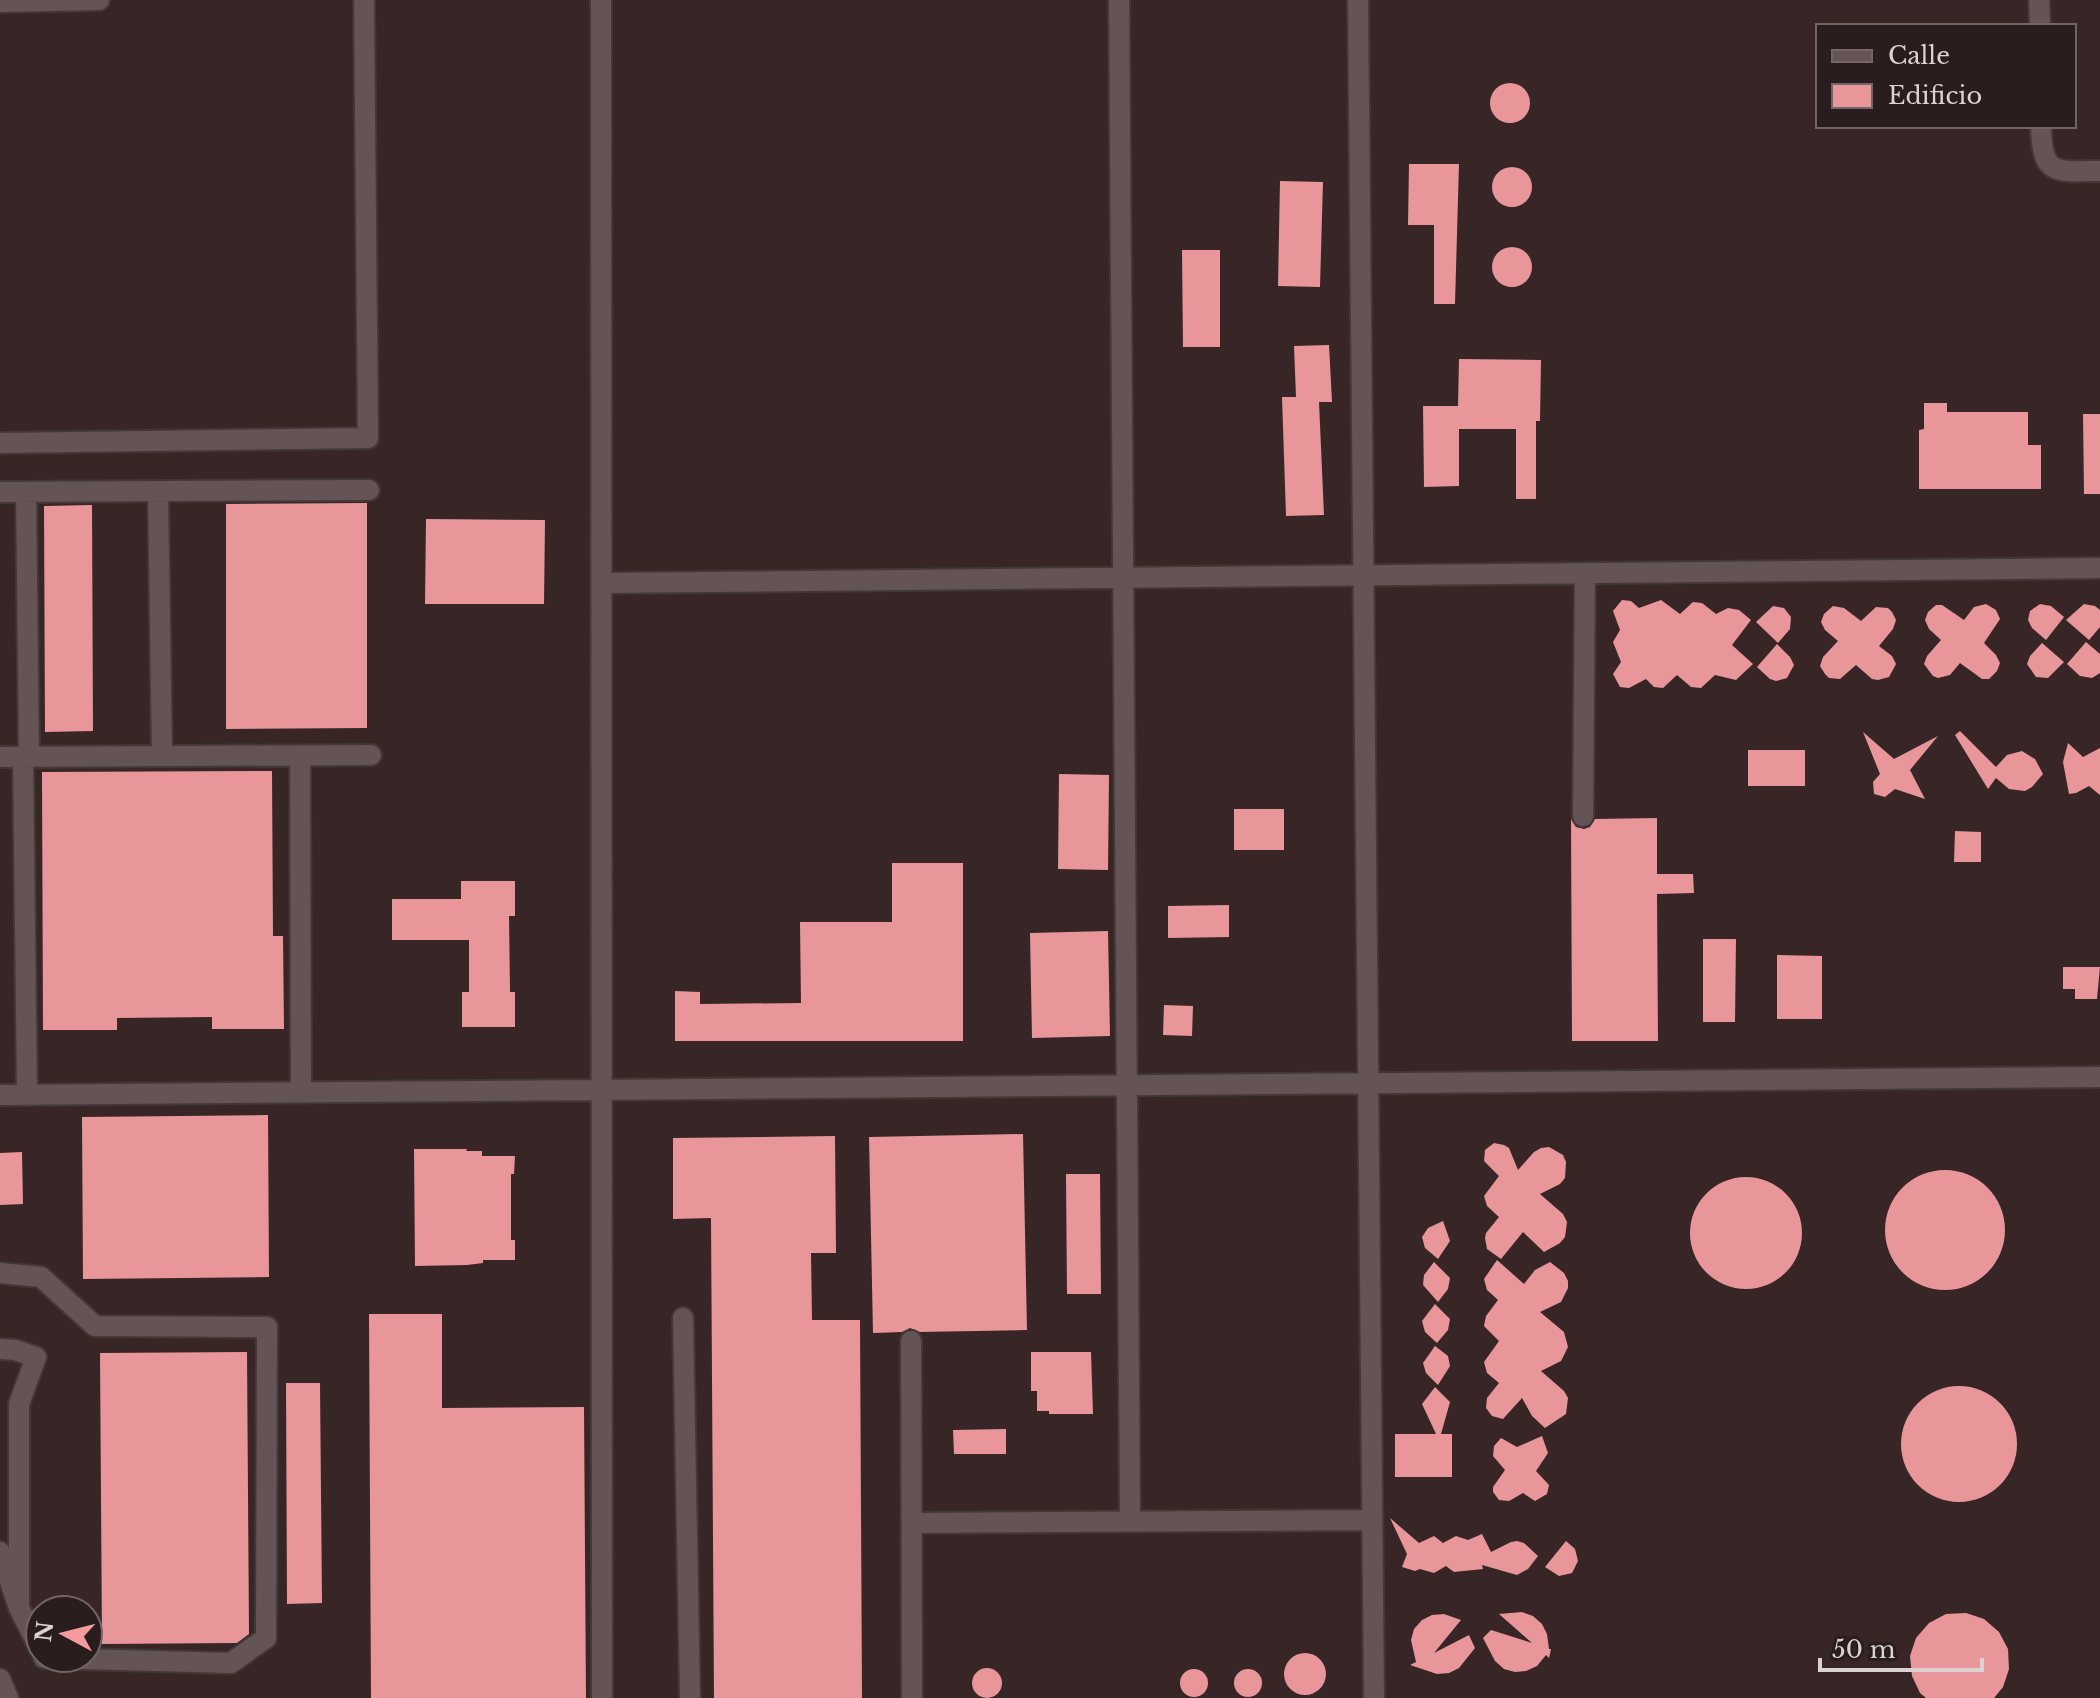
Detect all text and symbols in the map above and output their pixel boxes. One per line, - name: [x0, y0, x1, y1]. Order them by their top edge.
- legend: [1816, 24, 2076, 128]
- text: Calle: [1888, 41, 1950, 70]
- text: Edificio: [1888, 81, 1982, 110]
- north arrow: [24, 1594, 104, 1674]
- text: N: [30, 1619, 59, 1644]
- scale bar: [1820, 1622, 1982, 1672]
- text: 50 m: [1832, 1635, 1896, 1664]

